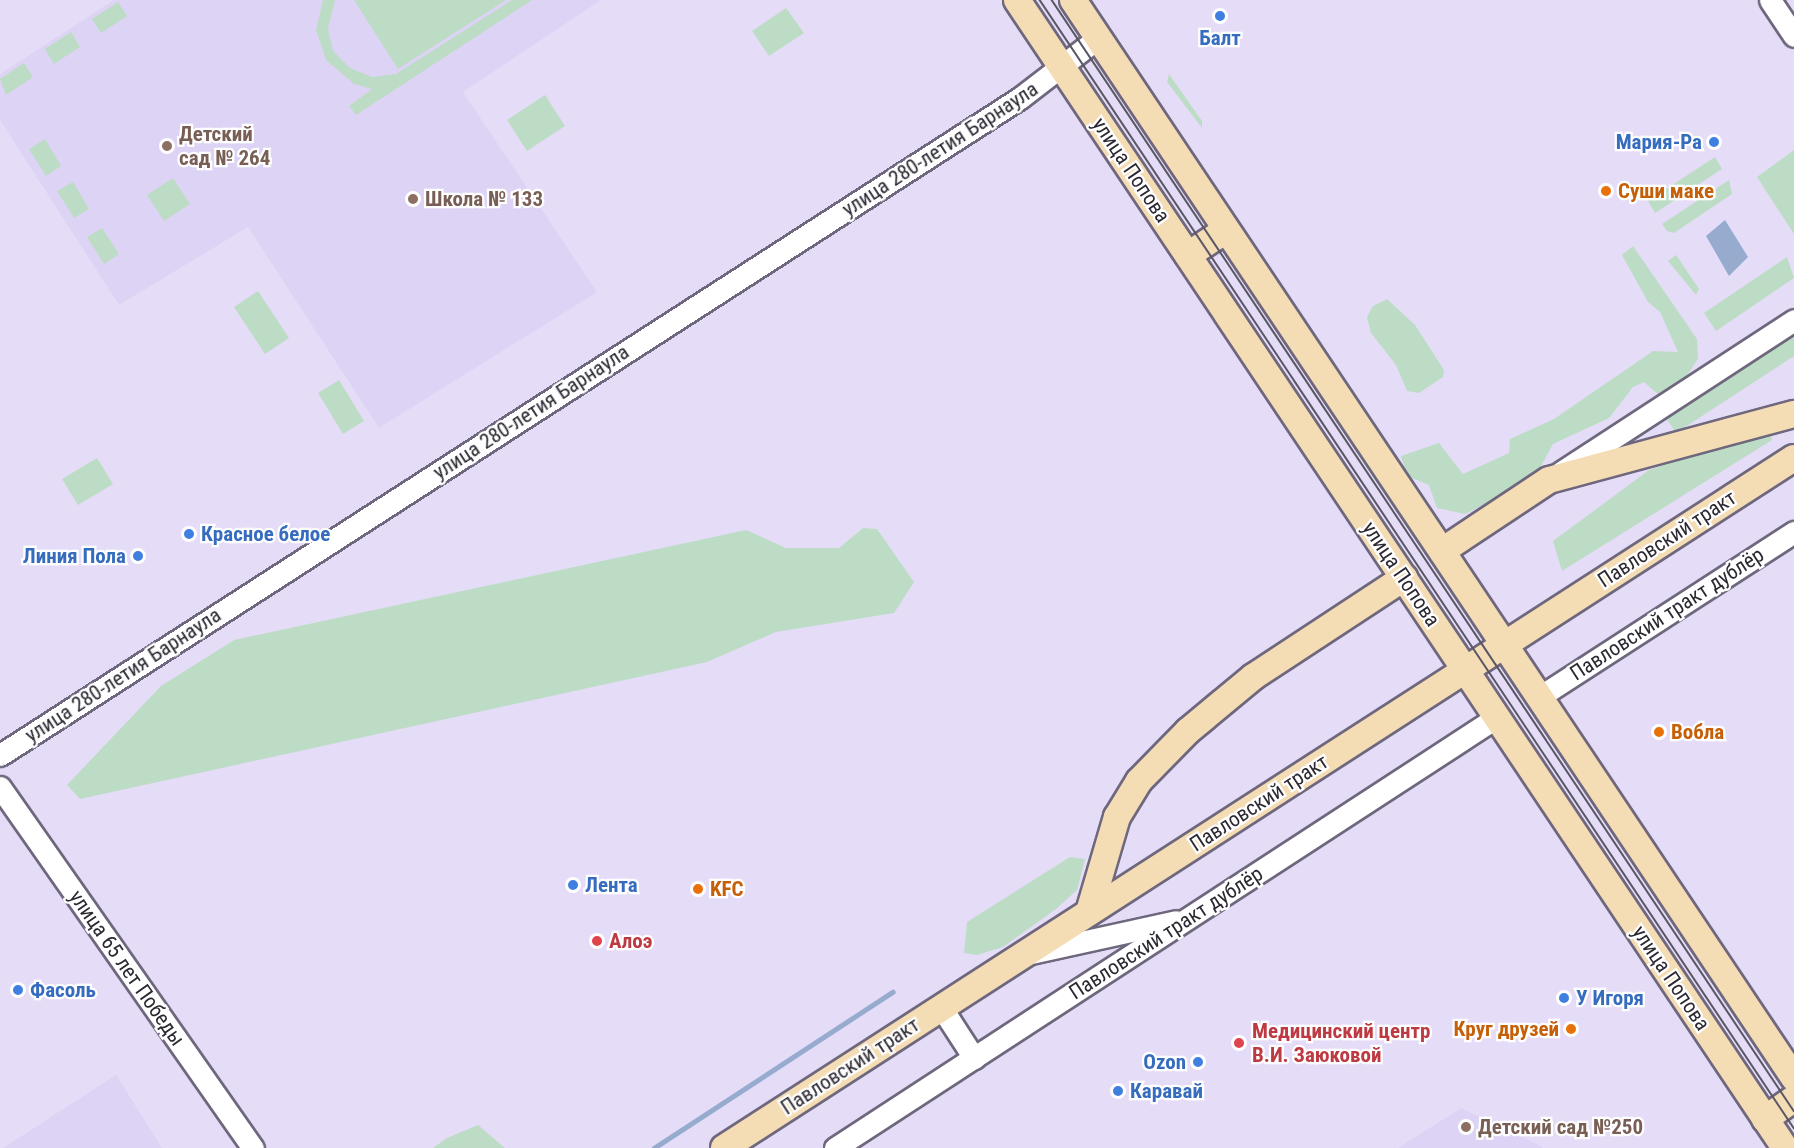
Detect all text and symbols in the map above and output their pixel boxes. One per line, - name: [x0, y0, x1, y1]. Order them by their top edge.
- marker: Балт: [1213, 9, 1227, 23]
- place label: Балт: [1199, 25, 1241, 51]
- street label: улица 280-летия Барнаула: [837, 76, 1043, 222]
- street label: улица Попова: [1087, 113, 1175, 227]
- place label: Детский сад № 264: [179, 121, 270, 171]
- place label: Мария-Ра: [1616, 129, 1702, 155]
- marker: Мария-Ра: [1707, 135, 1721, 149]
- marker: Детский сад № 264: [160, 139, 174, 153]
- place label: Суши маке: [1618, 178, 1714, 204]
- marker: Суши маке: [1599, 184, 1613, 198]
- place label: Школа № 133: [425, 186, 543, 212]
- marker: Школа № 133: [406, 192, 420, 206]
- street label: улица 280-летия Барнаула: [428, 339, 634, 485]
- street label: Павловский тракт: [1593, 485, 1741, 593]
- street label: улица Попова: [1357, 517, 1445, 631]
- place label: Красное белое: [201, 521, 330, 547]
- marker: Красное белое: [182, 527, 196, 541]
- street label: Павловский тракт дублёр: [1565, 542, 1769, 686]
- place label: Линия Пола: [23, 543, 126, 569]
- marker: Линия Пола: [131, 549, 145, 563]
- street label: улица 280-летия Барнаула: [20, 602, 226, 748]
- place label: Вобла: [1671, 719, 1724, 745]
- marker: Вобла: [1652, 725, 1666, 739]
- street label: Павловский тракт: [1185, 749, 1333, 857]
- street label: Павловский тракт дублёр: [1064, 861, 1268, 1005]
- place label: Лента: [585, 872, 638, 898]
- place label: KFC: [710, 876, 744, 902]
- marker: Лента: [566, 878, 580, 892]
- marker: KFC: [691, 882, 705, 896]
- street label: улица 65 лет Победы: [64, 885, 190, 1051]
- street label: улица Попова: [1627, 921, 1715, 1035]
- place label: Алоэ: [609, 928, 652, 954]
- marker: Алоэ: [590, 934, 604, 948]
- place label: Фасоль: [30, 977, 96, 1003]
- marker: Фасоль: [11, 983, 25, 997]
- place label: У Игоря: [1576, 985, 1644, 1011]
- marker: У Игоря: [1557, 991, 1571, 1005]
- street label: Павловский тракт: [776, 1012, 924, 1120]
- place label: Круг друзей: [1454, 1016, 1559, 1042]
- place label: Медицинский центр В.И. Заюковой: [1252, 1018, 1430, 1068]
- marker: Круг друзей: [1564, 1022, 1578, 1036]
- marker: Медицинский центр В.И. Заюковой: [1230, 1034, 1248, 1052]
- place label: Ozon: [1143, 1049, 1186, 1075]
- marker: Ozon: [1191, 1055, 1205, 1069]
- place label: Каравай: [1130, 1078, 1203, 1104]
- marker: Каравай: [1111, 1084, 1125, 1098]
- place label: Детский сад №250: [1478, 1114, 1643, 1140]
- marker: Детский сад №250: [1459, 1120, 1473, 1134]

